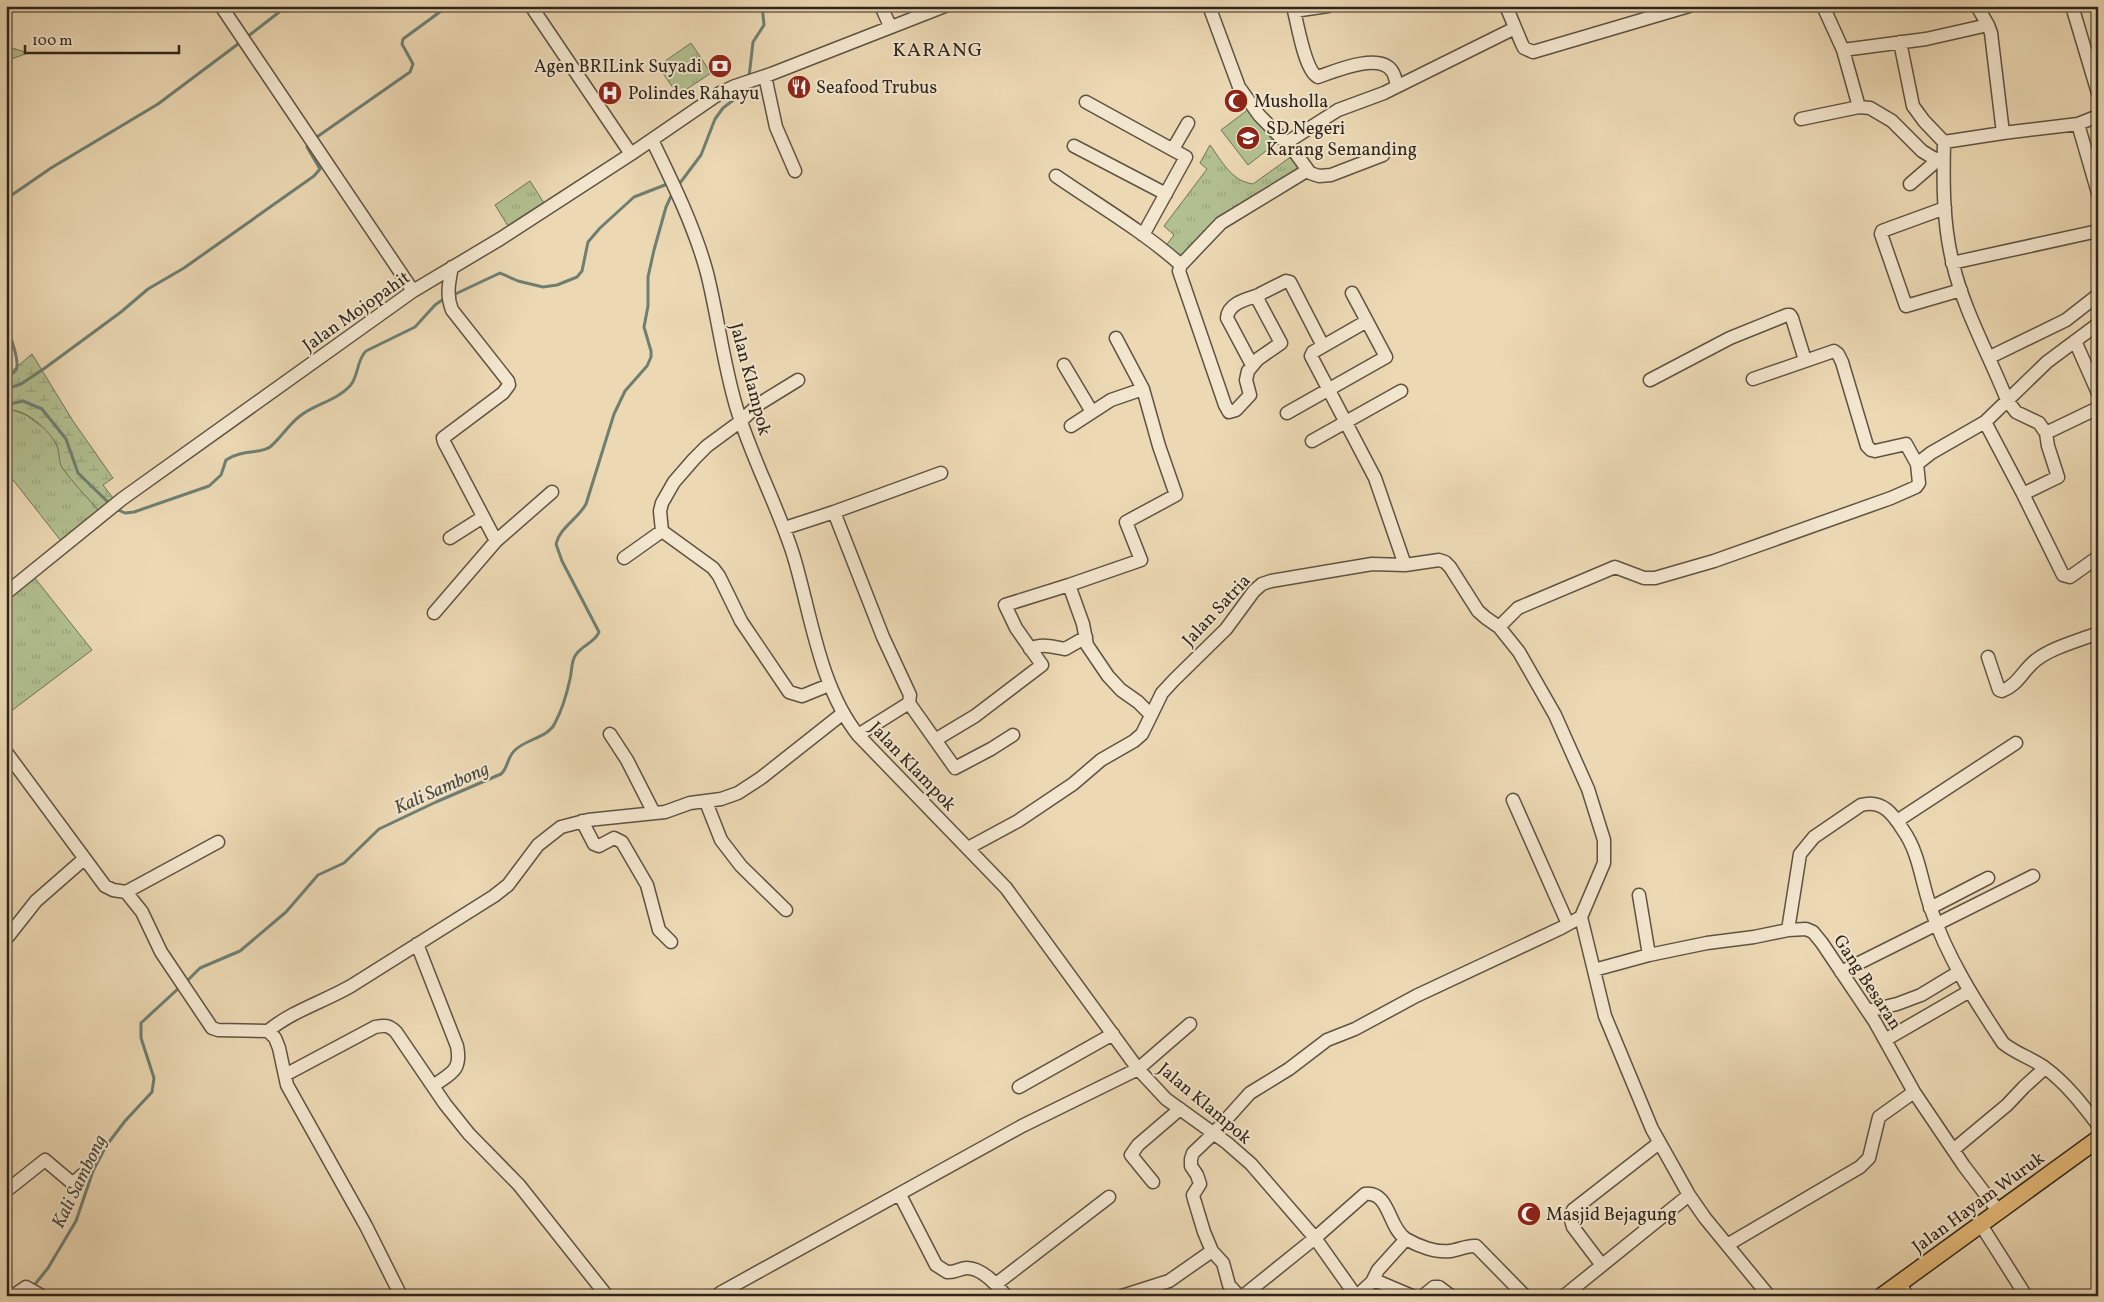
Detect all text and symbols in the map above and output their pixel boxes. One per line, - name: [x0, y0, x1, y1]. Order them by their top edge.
- scale bar: [25, 22, 179, 54]
- text: 100 m: [32, 31, 72, 52]
- district label: KARANG: [893, 37, 983, 65]
- bank icon: Agen BRILink Suyadi: [707, 53, 733, 79]
- place label: Agen BRILink Suyadi: [534, 55, 702, 80]
- restaurant icon: Seafood Trubus: [786, 74, 812, 100]
- place label: Seafood Trubus: [816, 76, 937, 101]
- hospital icon: Polindes Rahayu: [597, 80, 623, 106]
- place label: Polindes Rahayu: [628, 82, 759, 107]
- mosque icon: Musholla: [1223, 88, 1249, 114]
- place label: Musholla: [1254, 90, 1328, 115]
- place label: SD Negeri Karang Semanding: [1266, 117, 1417, 163]
- school or university icon: SD Negeri Karang Semanding: [1235, 125, 1261, 151]
- street label: Jalan Mojopahit: [298, 266, 416, 359]
- street label: Jalan Klampok: [723, 320, 777, 439]
- street label: Jalan Satria: [1177, 569, 1257, 653]
- street label: Jalan Klampok: [863, 717, 961, 817]
- water label: Kali Sambong: [390, 756, 493, 821]
- street label: Gang Besaran: [1826, 930, 1907, 1036]
- street label: Jalan Klampok: [1152, 1057, 1256, 1151]
- water label: Kali Sambong: [46, 1131, 114, 1233]
- street label: Jalan Hayam Wuruk: [1908, 1146, 2050, 1260]
- mosque icon: Masjid Bejagung: [1516, 1201, 1542, 1227]
- place label: Masjid Bejagung: [1546, 1203, 1677, 1228]

